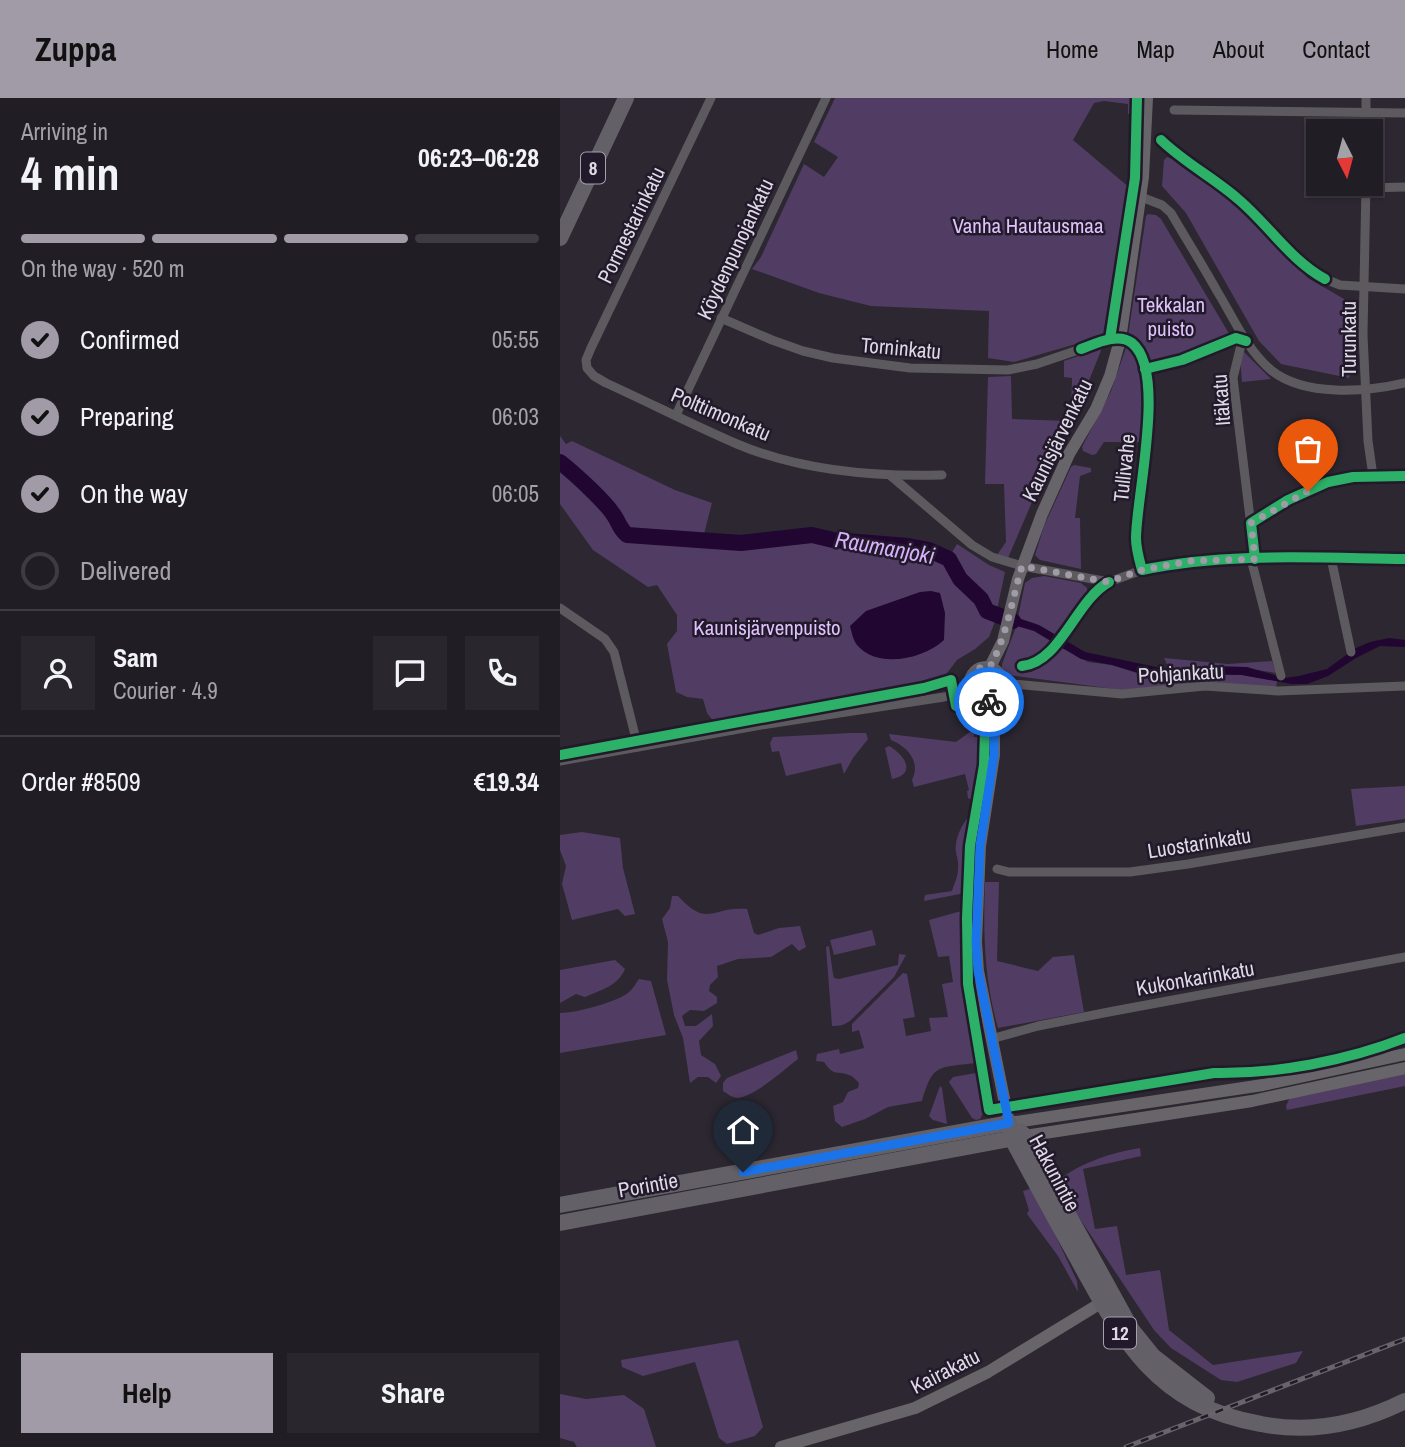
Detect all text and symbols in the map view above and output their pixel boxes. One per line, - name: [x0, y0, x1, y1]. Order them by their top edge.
- text: Zuppa: [35, 27, 116, 71]
- text: Home: [1046, 33, 1098, 65]
- text: Map: [1136, 33, 1175, 65]
- text: About: [1213, 33, 1264, 65]
- text: Contact: [1302, 33, 1370, 65]
- text: Arriving in: [21, 116, 108, 147]
- north arrow: [1306, 119, 1382, 196]
- map controls: [1306, 119, 1383, 196]
- text: 06:23–06:28: [418, 140, 539, 175]
- text: 4 min: [21, 142, 120, 204]
- road number: 8: [581, 152, 605, 184]
- street label: Pormestarinkatu: [590, 162, 672, 288]
- street label: Köydenpunojankatu: [690, 174, 780, 324]
- park label: Vanha Hautausmaa: [953, 211, 1104, 240]
- text: On the way · 520 m: [21, 253, 185, 284]
- park label: Tekkalan puisto: [1137, 290, 1205, 343]
- street label: Turunkatu: [1334, 301, 1363, 377]
- icon: check: [21, 321, 59, 359]
- text: Confirmed: [80, 322, 180, 357]
- text: 05:55: [492, 324, 539, 355]
- street label: Torninkatu: [860, 330, 942, 366]
- street label: Itäkatu: [1205, 373, 1237, 427]
- street label: Kaunisjärvenkatu: [1015, 374, 1099, 506]
- street label: Polttimonkatu: [667, 380, 775, 448]
- icon: check: [21, 398, 59, 436]
- text: Preparing: [80, 399, 174, 434]
- text: 06:03: [492, 401, 539, 432]
- pin: [1278, 419, 1338, 491]
- icon: bag: [1289, 430, 1327, 468]
- street label: Tullivahe: [1106, 432, 1142, 504]
- icon: check: [21, 475, 59, 513]
- text: On the way: [80, 476, 188, 511]
- text: 06:05: [492, 478, 539, 509]
- water label: Raumanjoki: [833, 523, 938, 571]
- text: Delivered: [80, 553, 171, 588]
- park label: Kaunisjärvenpuisto: [693, 613, 841, 642]
- button: person: [21, 636, 95, 710]
- button: chat: [373, 636, 447, 710]
- button: phone: [465, 636, 539, 710]
- text: Sam: [113, 640, 158, 675]
- street label: Pohjankatu: [1137, 656, 1225, 690]
- courier: [954, 667, 1024, 737]
- text: Courier · 4.9: [113, 675, 218, 706]
- icon: bike: [970, 683, 1008, 721]
- text: Order #8509: [21, 764, 141, 799]
- text: €19.34: [474, 764, 539, 799]
- street label: Luostarinkatu: [1145, 821, 1253, 865]
- street label: Kukonkarinkatu: [1134, 953, 1256, 1003]
- pin: [713, 1100, 773, 1172]
- icon: home: [724, 1111, 762, 1149]
- street label: Hakunintie: [1023, 1129, 1087, 1217]
- street label: Porintie: [616, 1165, 680, 1205]
- road number: 12: [1104, 1317, 1136, 1348]
- street label: Kairakatu: [906, 1341, 984, 1401]
- button: Help: [21, 1353, 273, 1433]
- button: Share: [287, 1353, 539, 1433]

